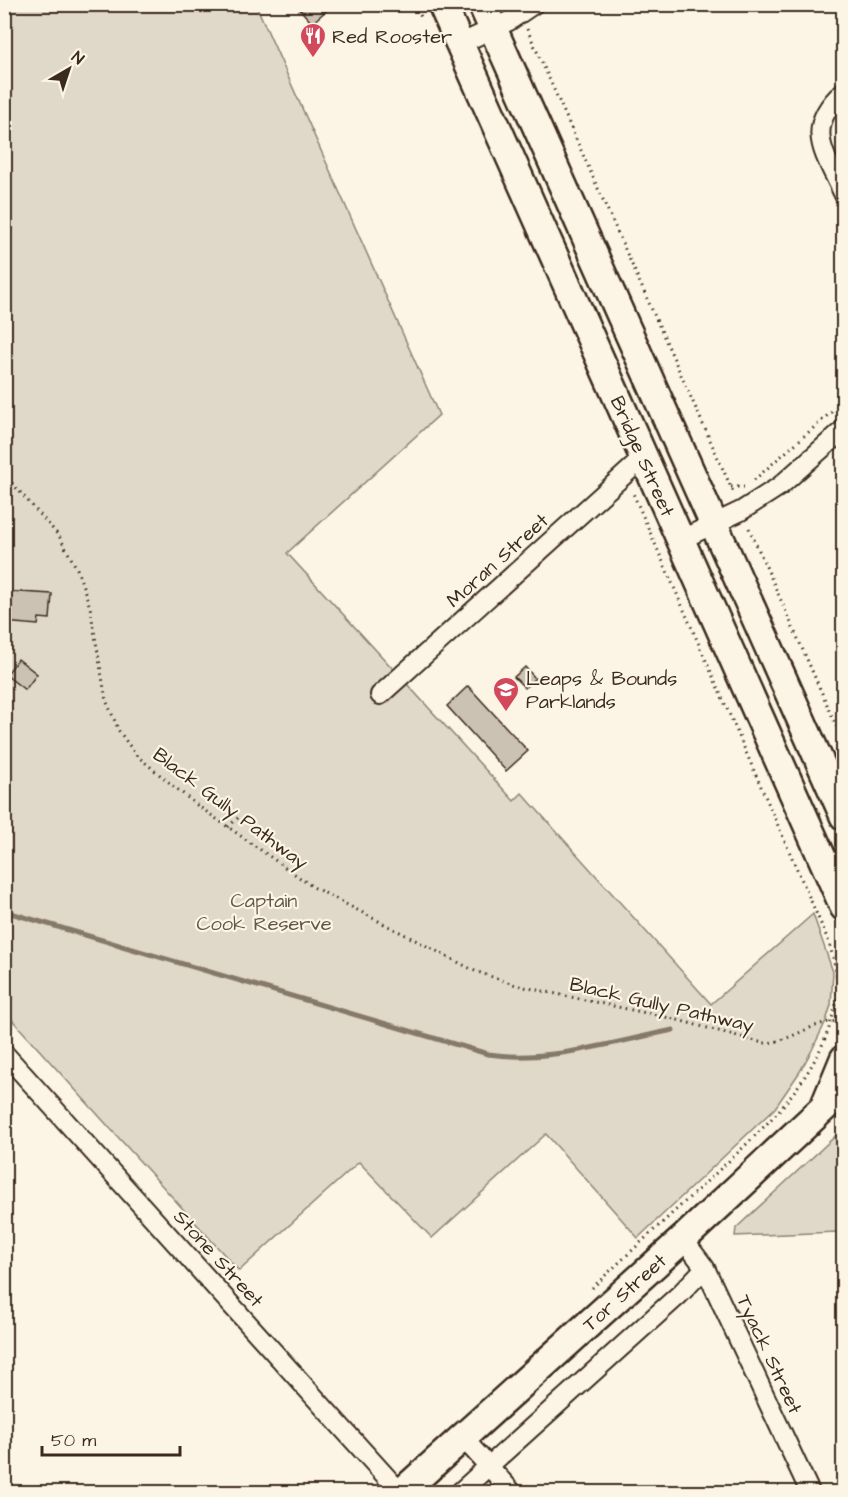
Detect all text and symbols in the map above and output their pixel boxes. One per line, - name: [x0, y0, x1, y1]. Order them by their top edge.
- restaurant icon: Red Rooster: [298, 21, 328, 59]
- place label: Red Rooster: [332, 23, 452, 51]
- north arrow: [39, 39, 99, 99]
- text: N: [67, 46, 89, 70]
- street label: Bridge Street: [602, 392, 681, 522]
- street label: Moran Street: [440, 507, 555, 614]
- place label: Leaps & Bounds Parklands: [526, 665, 677, 716]
- school or university icon: Leaps & Bounds Parklands: [491, 675, 521, 713]
- street label: Black Gully Pathway: [146, 741, 314, 877]
- park label: Captain Cook Reserve: [196, 887, 332, 938]
- street label: Black Gully Pathway: [567, 970, 757, 1041]
- street label: Stone Street: [167, 1204, 270, 1314]
- street label: Tor Street: [576, 1247, 673, 1338]
- street label: Tyack Street: [728, 1290, 809, 1419]
- scale bar: [42, 1419, 180, 1457]
- text: 50 m: [51, 1428, 96, 1453]

